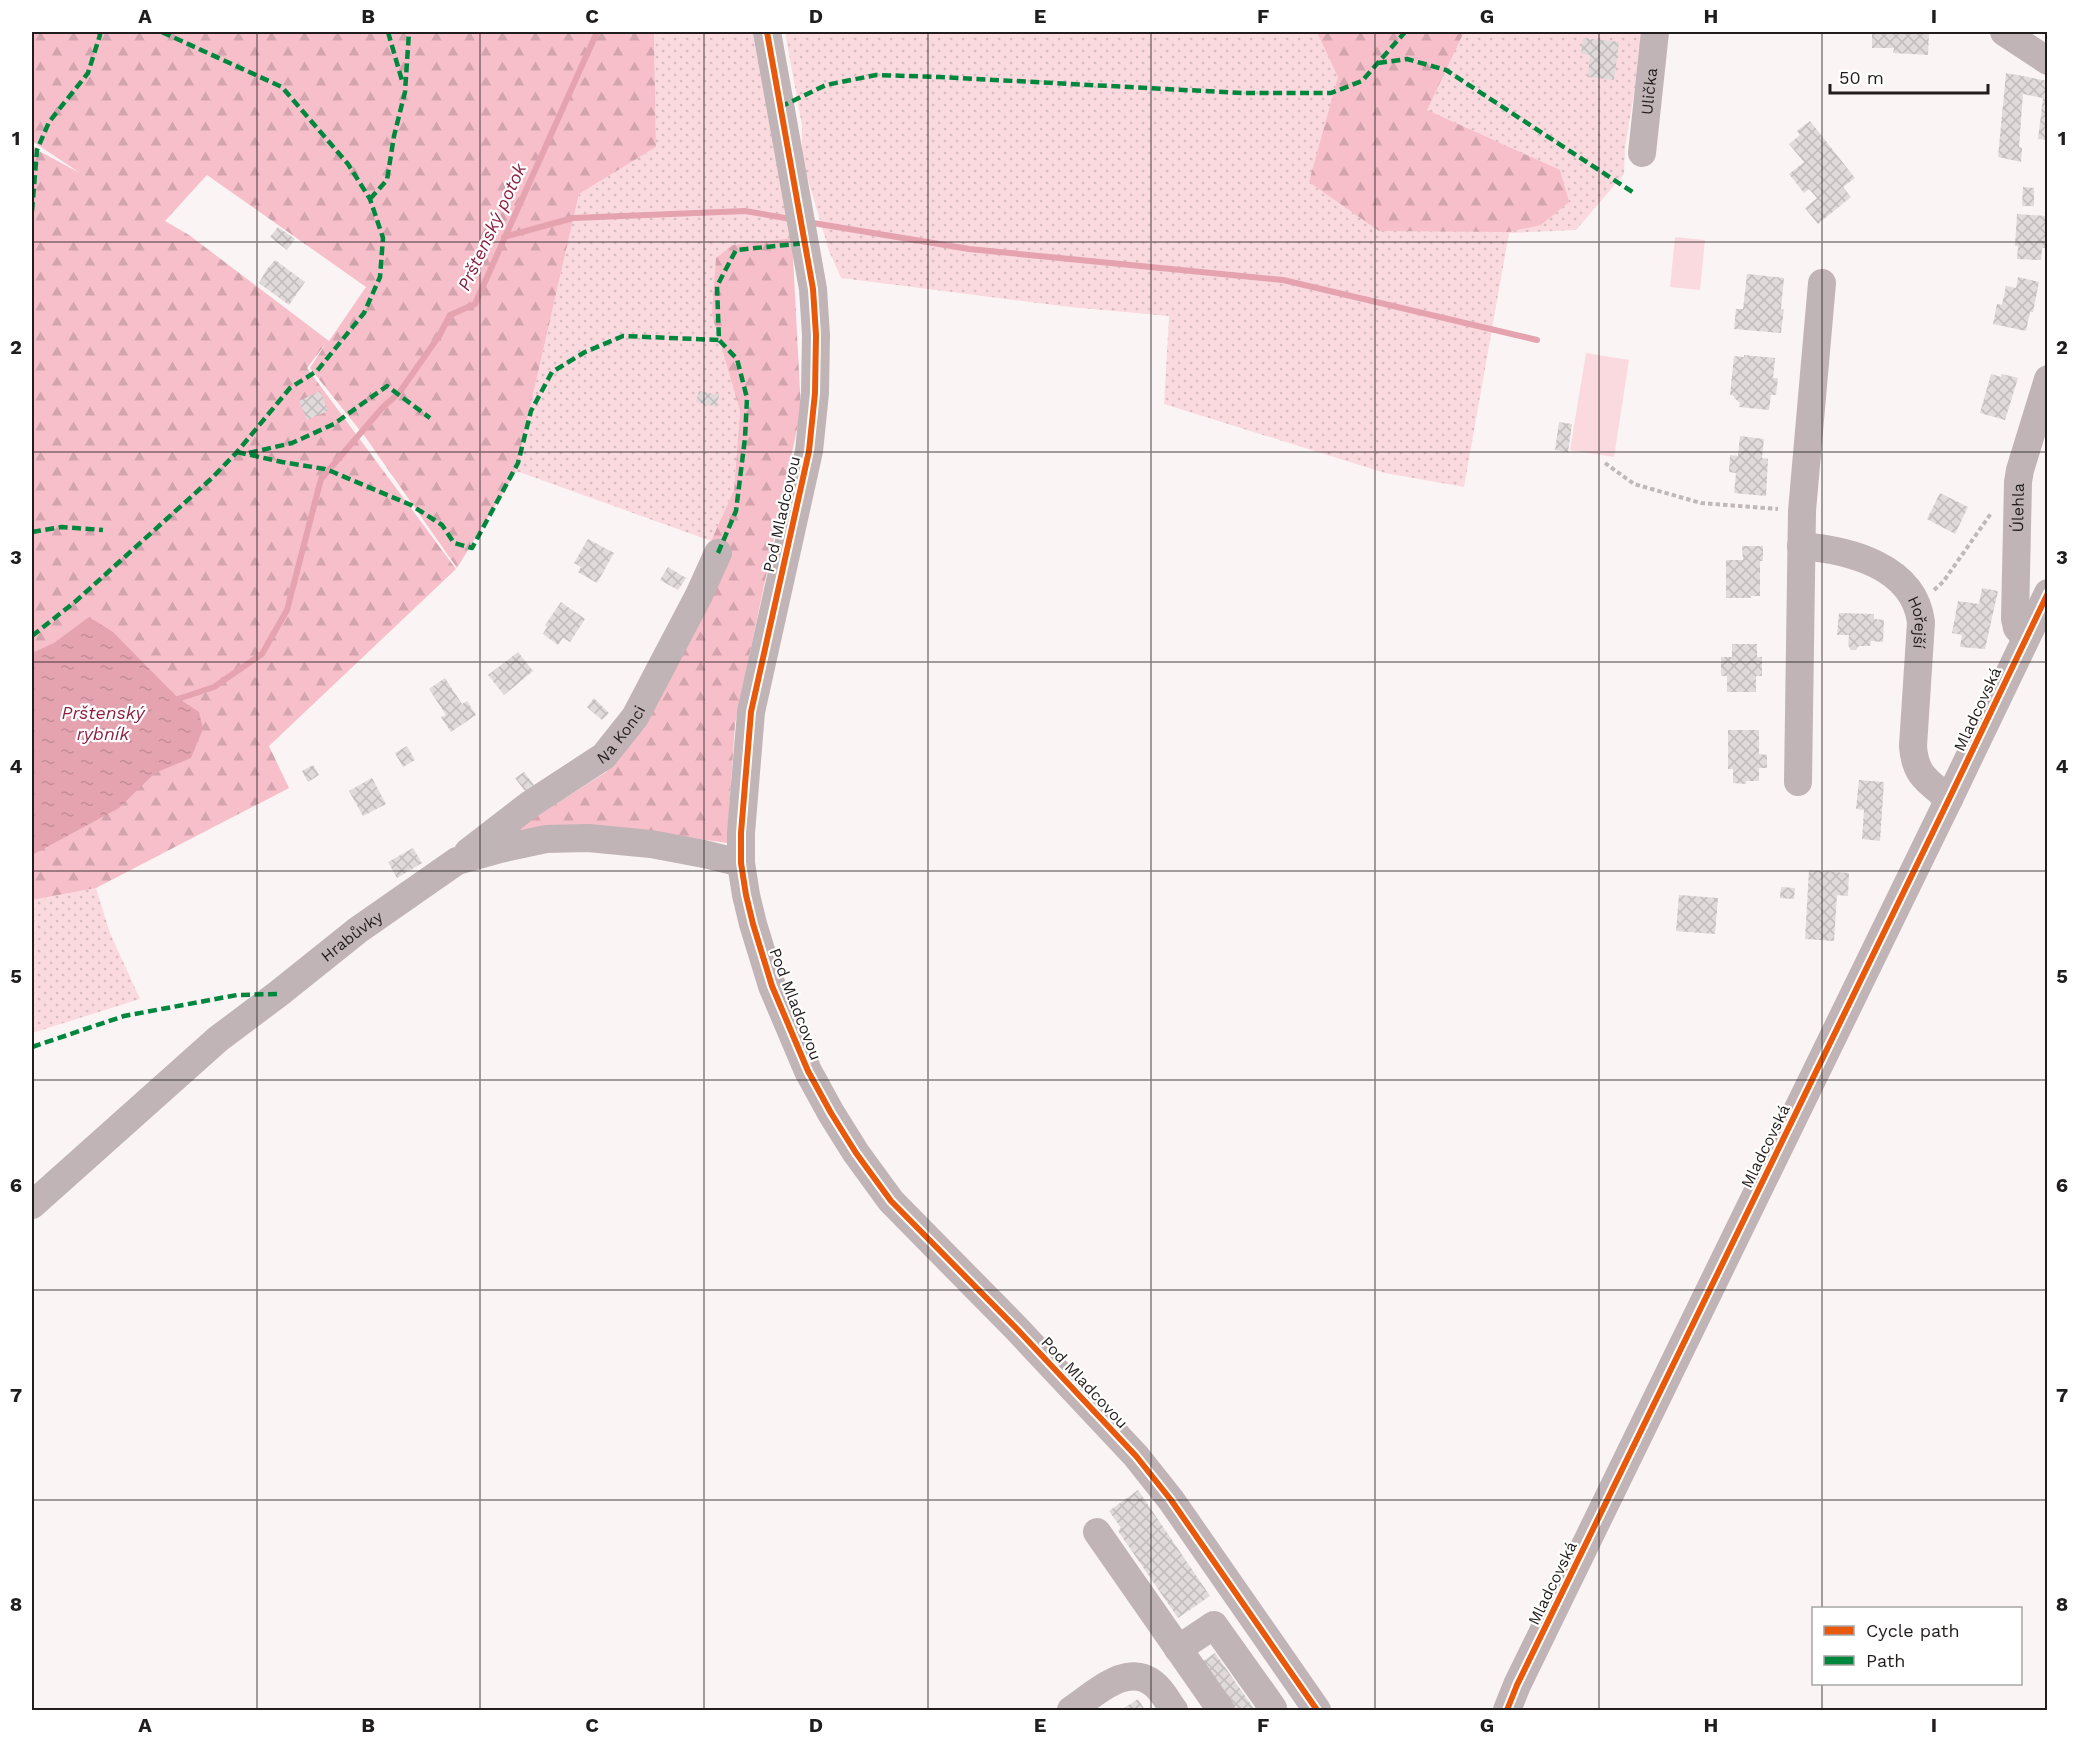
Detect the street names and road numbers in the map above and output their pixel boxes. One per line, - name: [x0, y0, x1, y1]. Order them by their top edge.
- street label: Ulička: [1637, 67, 1661, 116]
- street label: Pod Mladcovou: [759, 454, 804, 574]
- street label: Úlehla: [2008, 483, 2028, 533]
- street label: Hořejší: [1904, 593, 1930, 649]
- street label: Mladcovská: [1950, 664, 2005, 754]
- street label: Na Konci: [593, 702, 649, 768]
- street label: Hrabůvky: [317, 906, 387, 966]
- street label: Pod Mladcovou: [765, 945, 826, 1063]
- street label: Mladcovská: [1737, 1101, 1794, 1191]
- street label: Pod Mladcovou: [1037, 1332, 1132, 1432]
- street label: Mladcovská: [1524, 1538, 1581, 1628]

